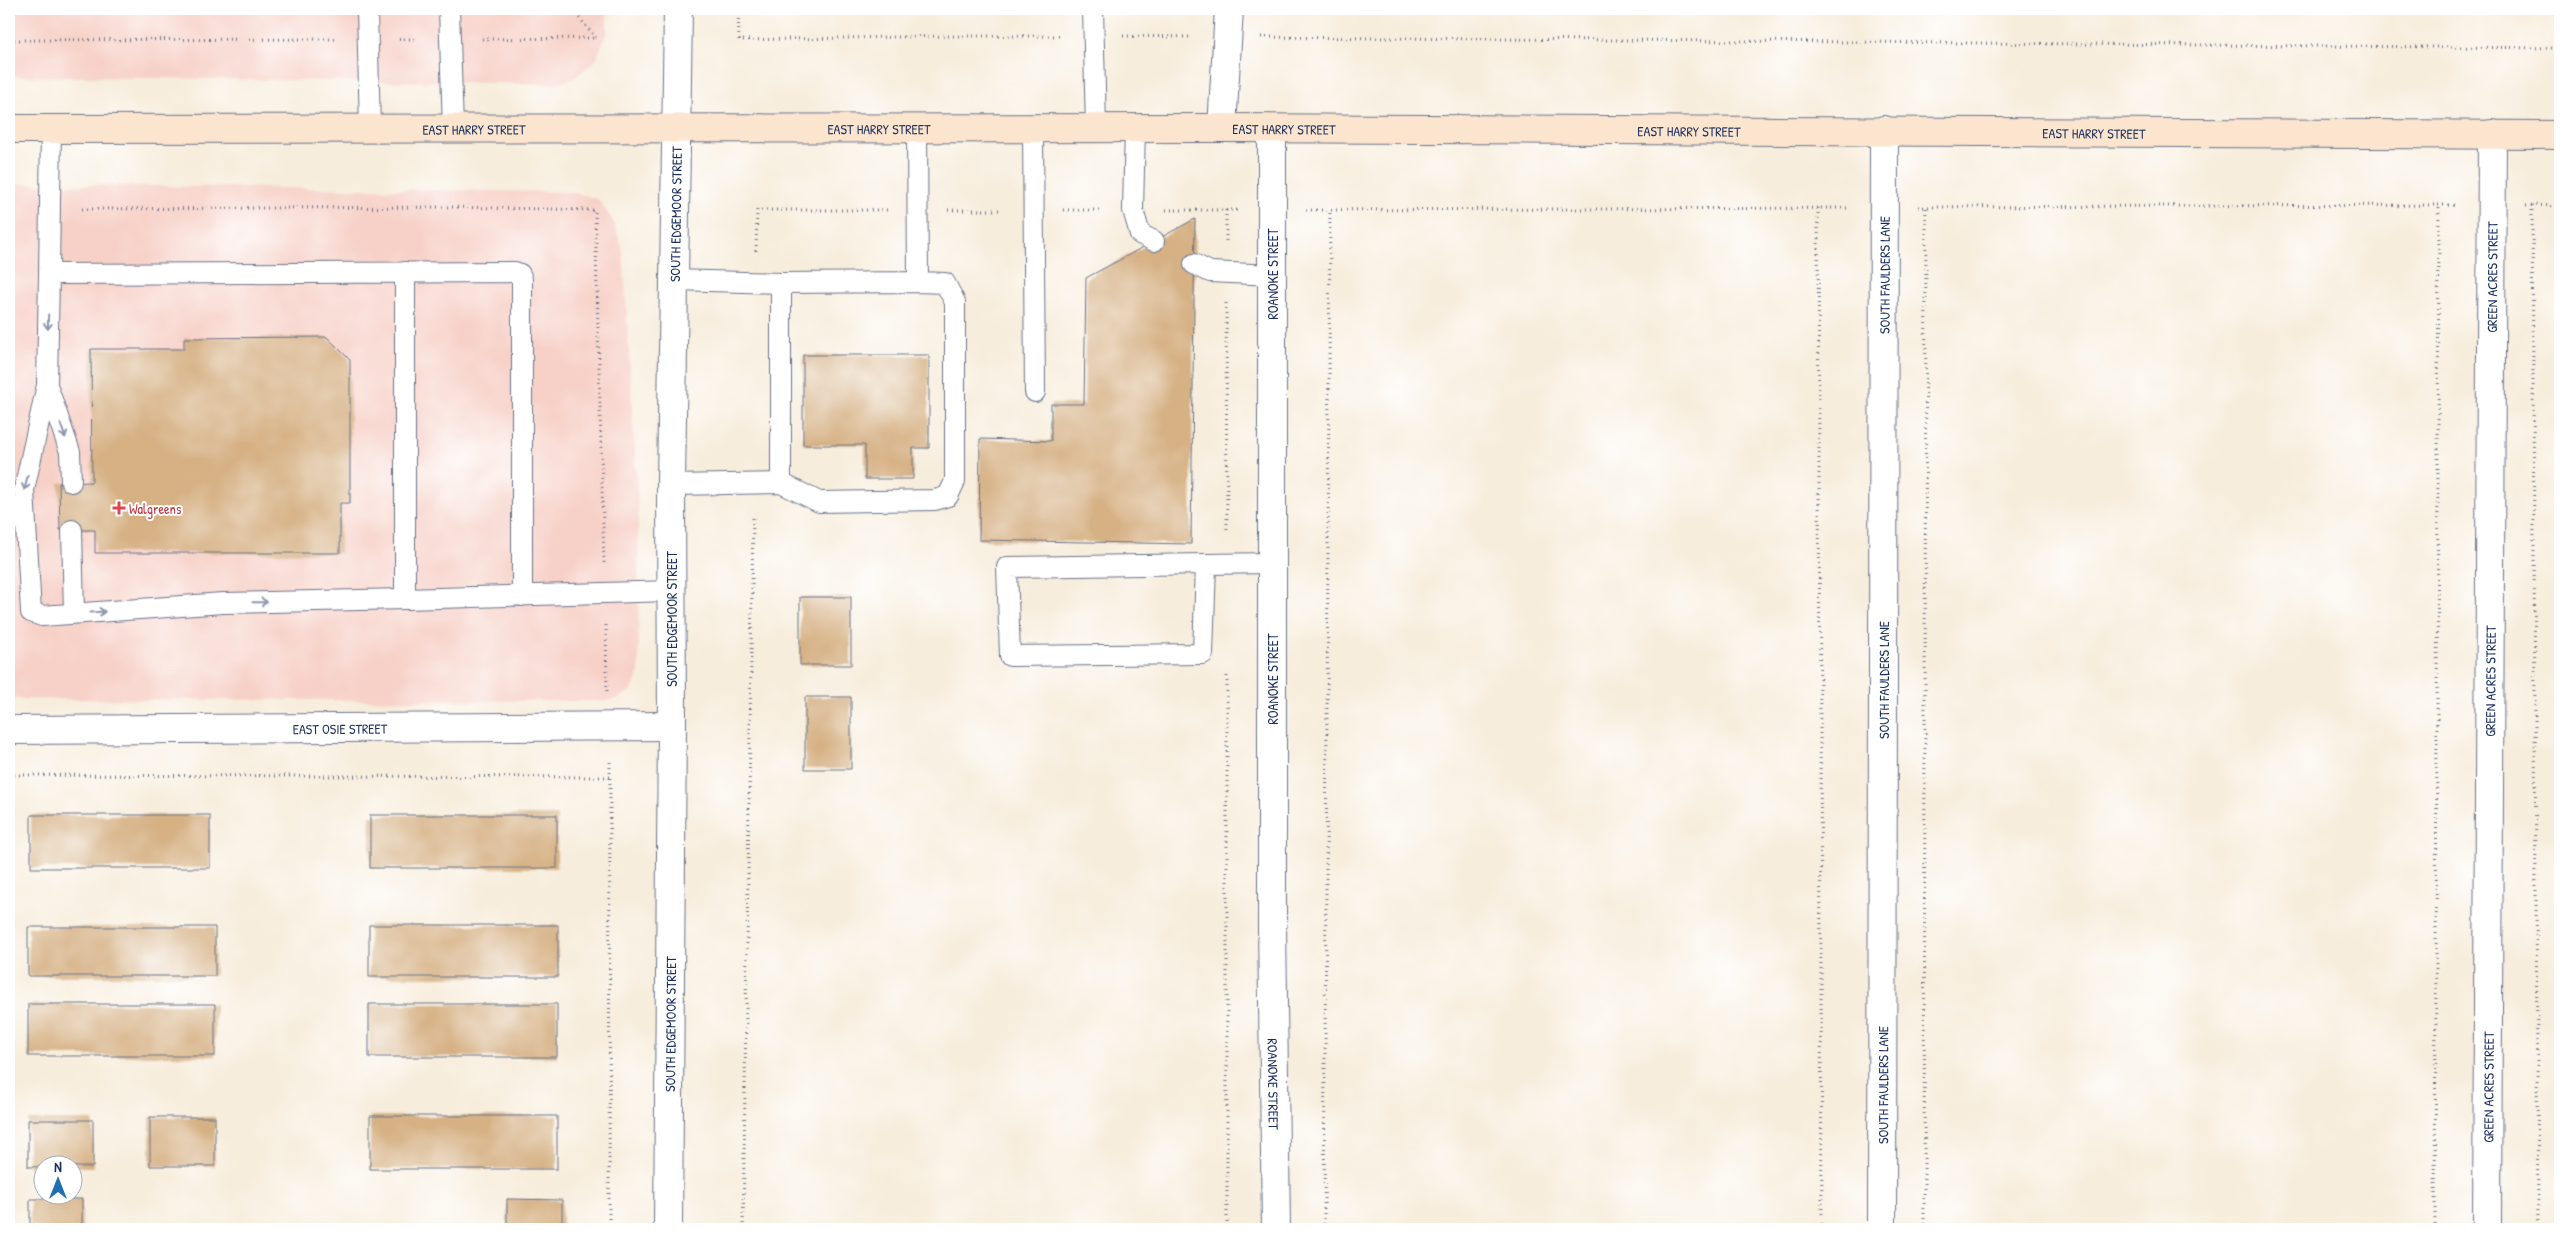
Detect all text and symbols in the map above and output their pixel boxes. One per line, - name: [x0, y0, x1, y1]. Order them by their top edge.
- street label: EAST HARRY STREET: [422, 119, 526, 138]
- street label: EAST HARRY STREET: [827, 119, 931, 138]
- street label: EAST HARRY STREET: [1232, 119, 1336, 138]
- street label: EAST HARRY STREET: [1637, 121, 1741, 140]
- street label: EAST HARRY STREET: [2042, 123, 2146, 142]
- street label: SOUTH EDGEMOOR STREET: [664, 146, 685, 282]
- street label: SOUTH FAULDERS LANE: [1874, 216, 1893, 334]
- street label: GREEN ACRES STREET: [2482, 221, 2501, 333]
- street label: ROANOKE STREET: [1263, 228, 1282, 320]
- one-way arrow: [43, 314, 53, 330]
- one-way arrow: [59, 423, 68, 438]
- one-way arrow: [21, 474, 30, 490]
- place label: Walgreens: [129, 499, 181, 519]
- marker: Walgreens: [113, 502, 125, 514]
- street label: SOUTH EDGEMOOR STREET: [662, 551, 681, 687]
- one-way arrow: [252, 597, 268, 607]
- one-way arrow: [89, 607, 105, 616]
- street label: SOUTH FAULDERS LANE: [1873, 621, 1893, 739]
- street label: GREEN ACRES STREET: [2480, 625, 2499, 737]
- street label: ROANOKE STREET: [1263, 633, 1282, 725]
- street label: EAST OSIE STREET: [293, 718, 388, 738]
- street label: SOUTH EDGEMOOR STREET: [660, 956, 680, 1092]
- street label: SOUTH FAULDERS LANE: [1873, 1026, 1892, 1144]
- street label: GREEN ACRES STREET: [2478, 1031, 2497, 1143]
- street label: ROANOKE STREET: [1264, 1038, 1284, 1130]
- north arrow: [32, 1156, 82, 1206]
- text: N: [54, 1157, 62, 1176]

